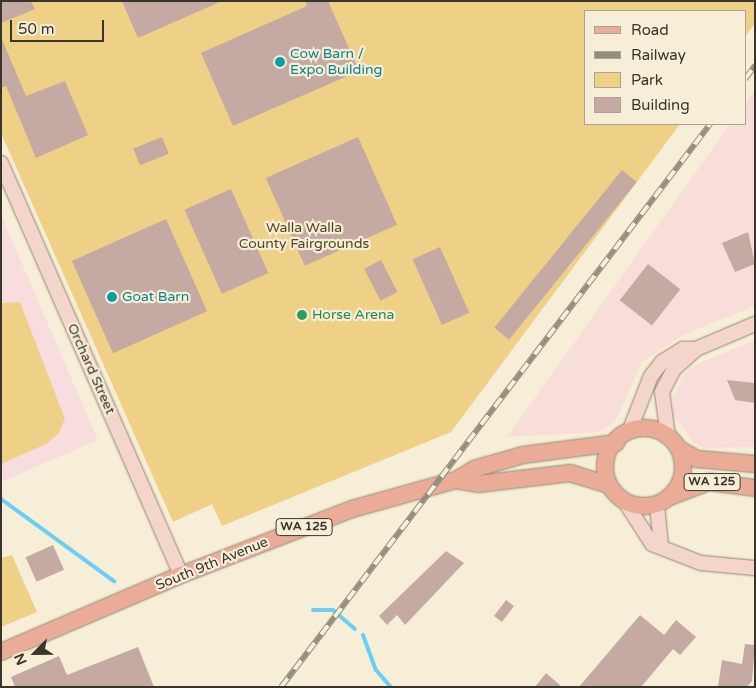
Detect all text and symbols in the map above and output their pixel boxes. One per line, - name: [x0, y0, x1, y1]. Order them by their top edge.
- scale bar: [12, 10, 106, 42]
- legend: [584, 10, 746, 125]
- text: 50 m: [18, 20, 55, 38]
- text: Road: [631, 21, 669, 39]
- place label: Cow Barn / Expo Building: [290, 46, 382, 78]
- text: Railway: [631, 46, 686, 64]
- marker: Cow Barn / Expo Building: [274, 56, 286, 68]
- text: Park: [631, 71, 663, 89]
- text: Building: [631, 96, 690, 114]
- park label: Walla Walla County Fairgrounds: [239, 220, 369, 252]
- place label: Goat Barn: [122, 289, 189, 305]
- marker: Goat Barn: [106, 291, 118, 303]
- place label: Horse Arena: [312, 307, 394, 323]
- marker: Horse Arena: [296, 309, 308, 321]
- street label: Orchard Street: [63, 321, 119, 417]
- road number: WA 125: [683, 472, 741, 492]
- road number: WA 125: [275, 518, 333, 536]
- street label: South 9th Avenue: [153, 534, 271, 594]
- north arrow: [10, 628, 60, 678]
- text: N: [11, 651, 31, 668]

